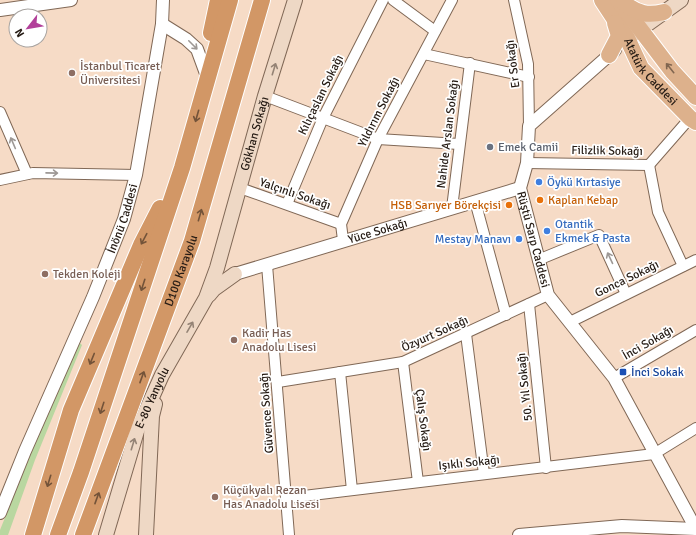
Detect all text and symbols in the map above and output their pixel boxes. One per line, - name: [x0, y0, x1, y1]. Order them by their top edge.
- north arrow: [8, 8, 48, 48]
- text: N: [12, 26, 27, 40]
- street label: Atatürk Caddesi: [620, 35, 681, 108]
- street label: Er Sokağı: [503, 39, 523, 89]
- one-way arrow: [188, 40, 197, 50]
- street label: Kılıçaslan Sokağı: [295, 52, 347, 138]
- place label: İstanbul Ticaret Üniversitesi: [80, 59, 160, 88]
- one-way arrow: [271, 62, 278, 75]
- one-way arrow: [665, 63, 674, 74]
- marker: İstanbul Ticaret Üniversitesi: [67, 68, 77, 78]
- street label: Yıldırım Sokağı: [355, 74, 403, 150]
- street label: Nahide Arslan Sokağı: [434, 79, 462, 189]
- street label: Gökhan Sokağı: [237, 95, 272, 172]
- one-way arrow: [193, 109, 200, 122]
- one-way arrow: [9, 137, 17, 149]
- place label: Emek Camii: [498, 140, 558, 155]
- marker: Emek Camii: [485, 142, 495, 152]
- street label: Filizlik Sokağı: [571, 143, 643, 159]
- one-way arrow: [45, 169, 58, 177]
- street label: Yalçınlı Sokağı: [257, 175, 333, 213]
- place label: Öykü Kırtasiye: [547, 175, 621, 190]
- marker: Öykü Kırtasiye: [534, 177, 544, 187]
- street label: İnönü Caddesi: [104, 182, 141, 256]
- street label: Rüştü Sarp Caddesi: [514, 190, 553, 289]
- place label: Kaplan Kebap: [548, 193, 618, 208]
- marker: Kaplan Kebap: [535, 195, 545, 205]
- place label: HSB Sarıyer Börekçisi: [390, 198, 501, 213]
- marker: HSB Sarıyer Börekçisi: [504, 200, 514, 210]
- one-way arrow: [196, 208, 204, 221]
- street label: Yüce Sokağı: [346, 215, 409, 247]
- place label: Otantik Ekmek & Pasta: [555, 217, 630, 246]
- marker: Otantik Ekmek & Pasta: [542, 226, 552, 236]
- place label: Mestay Manavı: [435, 232, 511, 247]
- one-way arrow: [140, 233, 147, 245]
- street label: D100 Karayolu: [161, 233, 201, 308]
- marker: Mestay Manavı: [514, 234, 524, 244]
- one-way arrow: [606, 253, 613, 265]
- street label: Gonca Sokağı: [593, 257, 661, 301]
- place label: Tekden Koleji: [53, 267, 121, 282]
- marker: Tekden Koleji: [40, 269, 50, 279]
- one-way arrow: [139, 278, 146, 291]
- street label: Özyurt Sokağı: [399, 313, 471, 355]
- one-way arrow: [186, 321, 194, 333]
- street label: İnci Sokağı: [620, 322, 676, 364]
- place label: Kadir Has Anadolu Lisesi: [242, 326, 316, 355]
- marker: Kadir Has Anadolu Lisesi: [229, 335, 239, 345]
- one-way arrow: [87, 352, 95, 364]
- street label: 50. Yıl Sokağı: [514, 352, 536, 422]
- street label: E-80 Yanyolu: [132, 364, 173, 431]
- place label: İnci Sokak: [631, 365, 684, 380]
- marker: İnci Sokak: [618, 367, 628, 377]
- one-way arrow: [138, 371, 146, 383]
- street label: Güvence Sokağı: [257, 372, 277, 454]
- street label: Çalış Sokağı: [412, 388, 434, 452]
- one-way arrow: [98, 401, 105, 414]
- one-way arrow: [130, 438, 137, 451]
- street label: Işıklı Sokağı: [437, 452, 501, 474]
- one-way arrow: [45, 475, 52, 488]
- place label: Küçükyalı Rezan Has Anadolu Lisesi: [223, 483, 319, 512]
- marker: Küçükyalı Rezan Has Anadolu Lisesi: [210, 492, 220, 502]
- one-way arrow: [93, 493, 101, 505]

